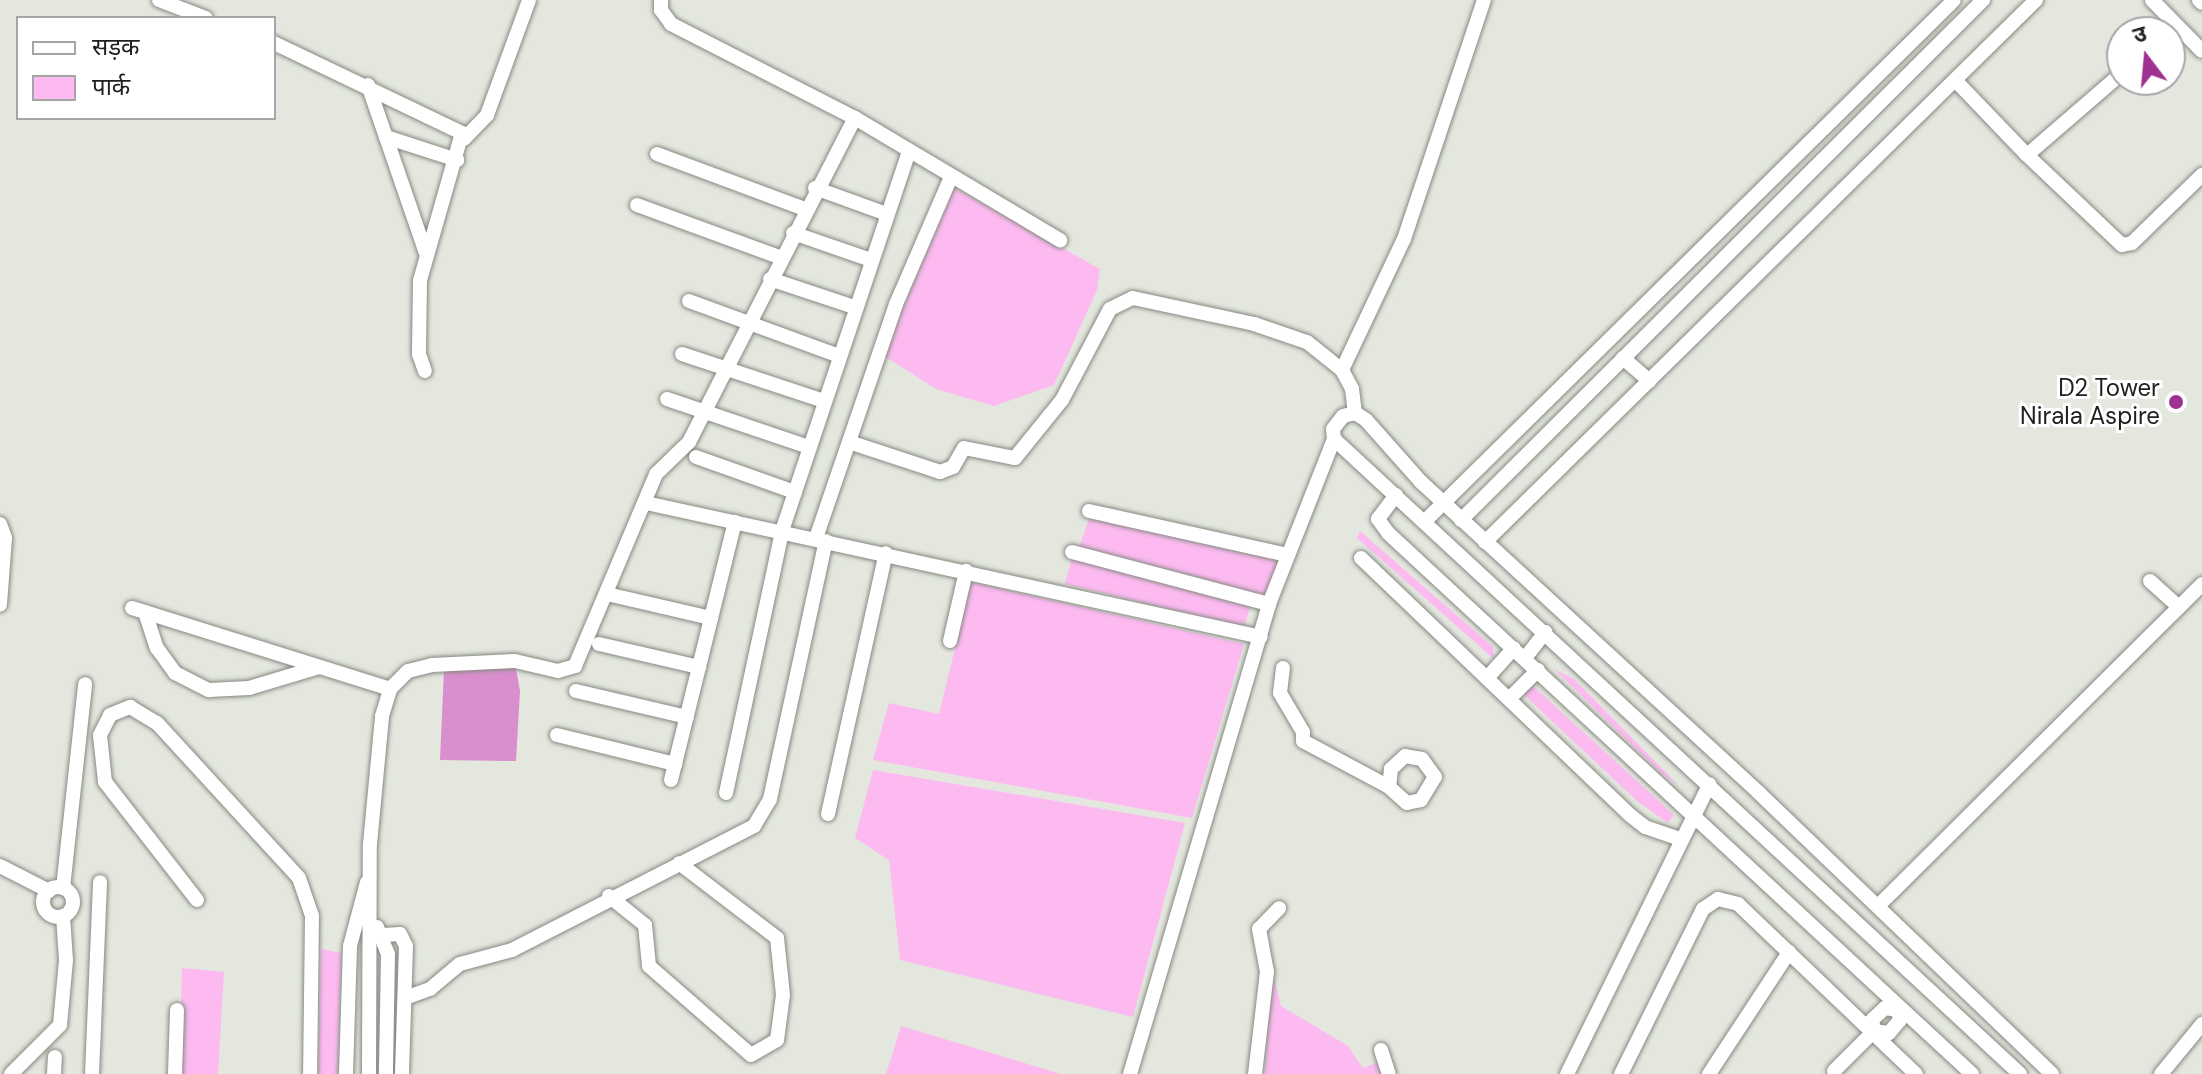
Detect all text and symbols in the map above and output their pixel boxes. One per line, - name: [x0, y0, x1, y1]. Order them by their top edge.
- legend: [16, 16, 276, 120]
- north arrow: [2106, 16, 2186, 96]
- text: उ: [2130, 19, 2150, 50]
- text: सड़क: [92, 31, 140, 62]
- text: पार्क: [92, 71, 130, 102]
- place label: D2 Tower Nirala Aspire: [2020, 374, 2160, 430]
- marker: D2 Tower Nirala Aspire: [2167, 393, 2185, 411]

